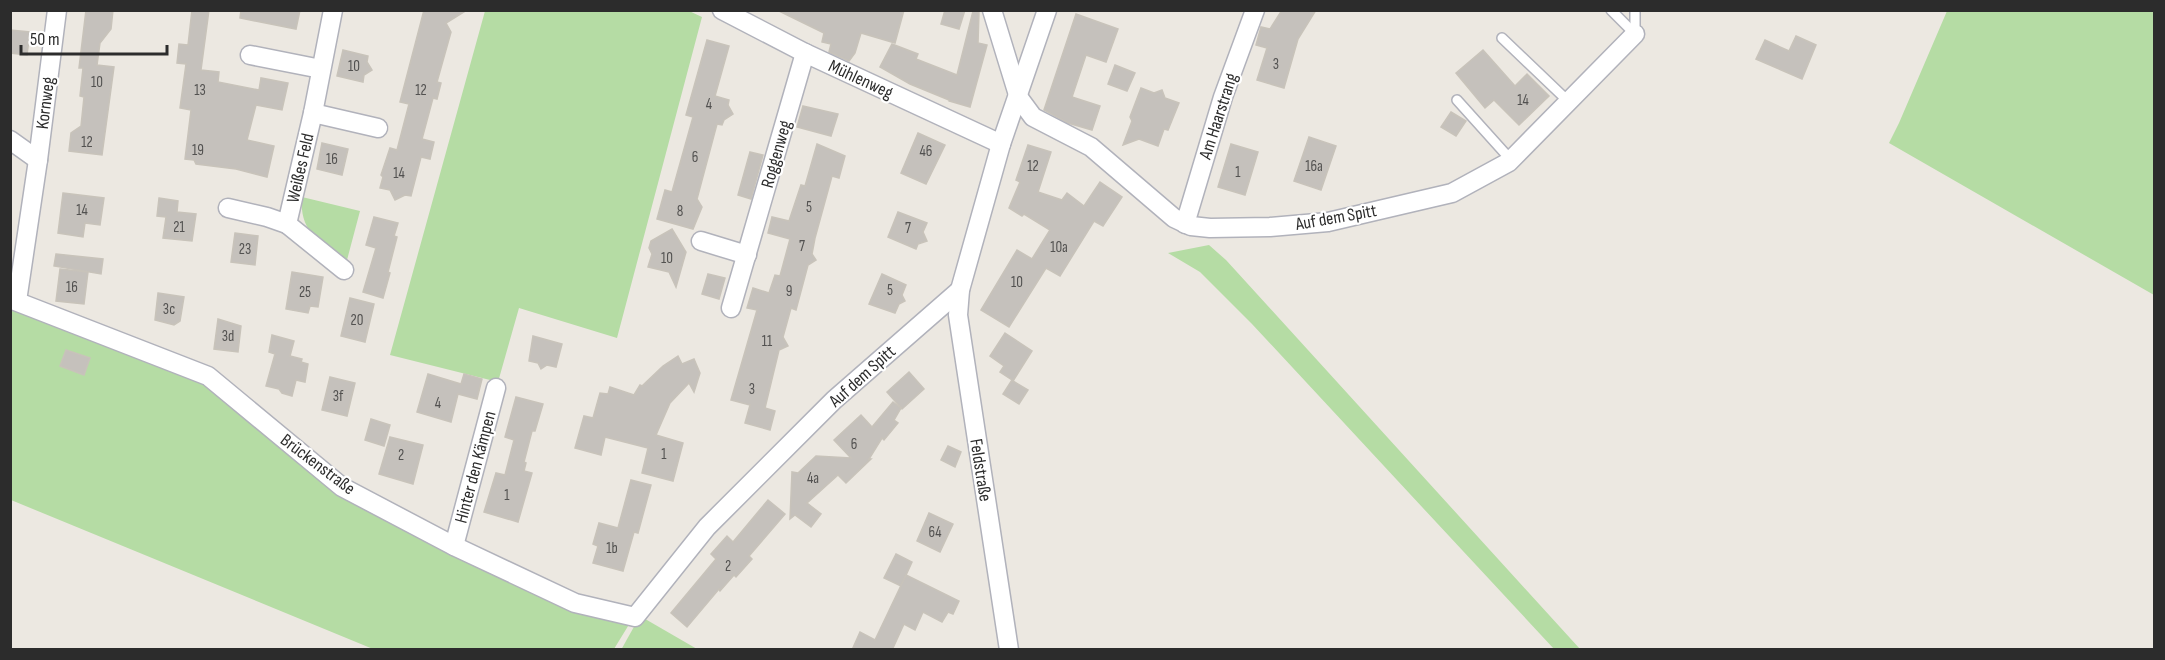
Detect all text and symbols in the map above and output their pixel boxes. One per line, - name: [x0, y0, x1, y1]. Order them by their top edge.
- scale bar: [21, 18, 166, 56]
- text: 50 m: [30, 29, 60, 50]
- street label: Mühlenweg: [825, 55, 896, 103]
- house number: 3: [1273, 55, 1279, 74]
- house number: 10: [348, 57, 360, 76]
- street label: Am Haarstrang: [1194, 71, 1242, 163]
- house number: 10: [91, 73, 103, 92]
- street label: Kornweg: [32, 76, 59, 130]
- house number: 13: [194, 81, 206, 100]
- house number: 12: [415, 81, 427, 100]
- house number: 14: [1517, 91, 1529, 110]
- house number: 4: [706, 95, 712, 114]
- street label: Roggenweg: [757, 118, 796, 190]
- street label: Weißes Feld: [282, 131, 319, 205]
- house number: 12: [81, 133, 93, 152]
- house number: 19: [192, 141, 204, 160]
- house number: 46: [920, 142, 932, 161]
- house number: 6: [692, 148, 698, 167]
- house number: 16: [326, 150, 338, 169]
- house number: 12: [1027, 157, 1039, 176]
- house number: 16a: [1305, 157, 1323, 176]
- house number: 1: [1235, 163, 1241, 182]
- house number: 14: [393, 164, 405, 183]
- house number: 5: [806, 198, 812, 217]
- street label: Auf dem Spitt: [1293, 200, 1379, 235]
- house number: 14: [76, 201, 88, 220]
- house number: 8: [677, 202, 683, 221]
- house number: 21: [173, 218, 185, 237]
- house number: 7: [905, 219, 911, 238]
- house number: 7: [799, 237, 805, 256]
- house number: 10a: [1050, 238, 1068, 257]
- house number: 23: [239, 240, 251, 259]
- house number: 10: [661, 249, 673, 268]
- house number: 10: [1011, 273, 1023, 292]
- house number: 16: [66, 278, 78, 297]
- house number: 5: [887, 281, 893, 300]
- house number: 9: [786, 282, 792, 301]
- house number: 25: [299, 283, 311, 302]
- house number: 3c: [163, 300, 175, 319]
- house number: 20: [351, 311, 363, 330]
- house number: 3d: [222, 327, 234, 346]
- house number: 11: [762, 332, 773, 351]
- street label: Auf dem Spitt: [824, 341, 900, 412]
- house number: 3: [749, 380, 755, 399]
- house number: 3f: [333, 387, 344, 406]
- house number: 4: [435, 394, 441, 413]
- street label: Hinter den Kämpen: [450, 409, 501, 525]
- street label: Brückenstraße: [276, 430, 359, 499]
- house number: 6: [851, 435, 857, 454]
- street label: Feldstraße: [965, 437, 996, 503]
- house number: 1: [661, 445, 667, 464]
- house number: 2: [398, 446, 404, 465]
- house number: 4a: [807, 469, 819, 488]
- house number: 1: [504, 486, 510, 505]
- house number: 64: [928, 523, 942, 542]
- house number: 1b: [606, 539, 618, 558]
- house number: 2: [725, 557, 731, 576]

